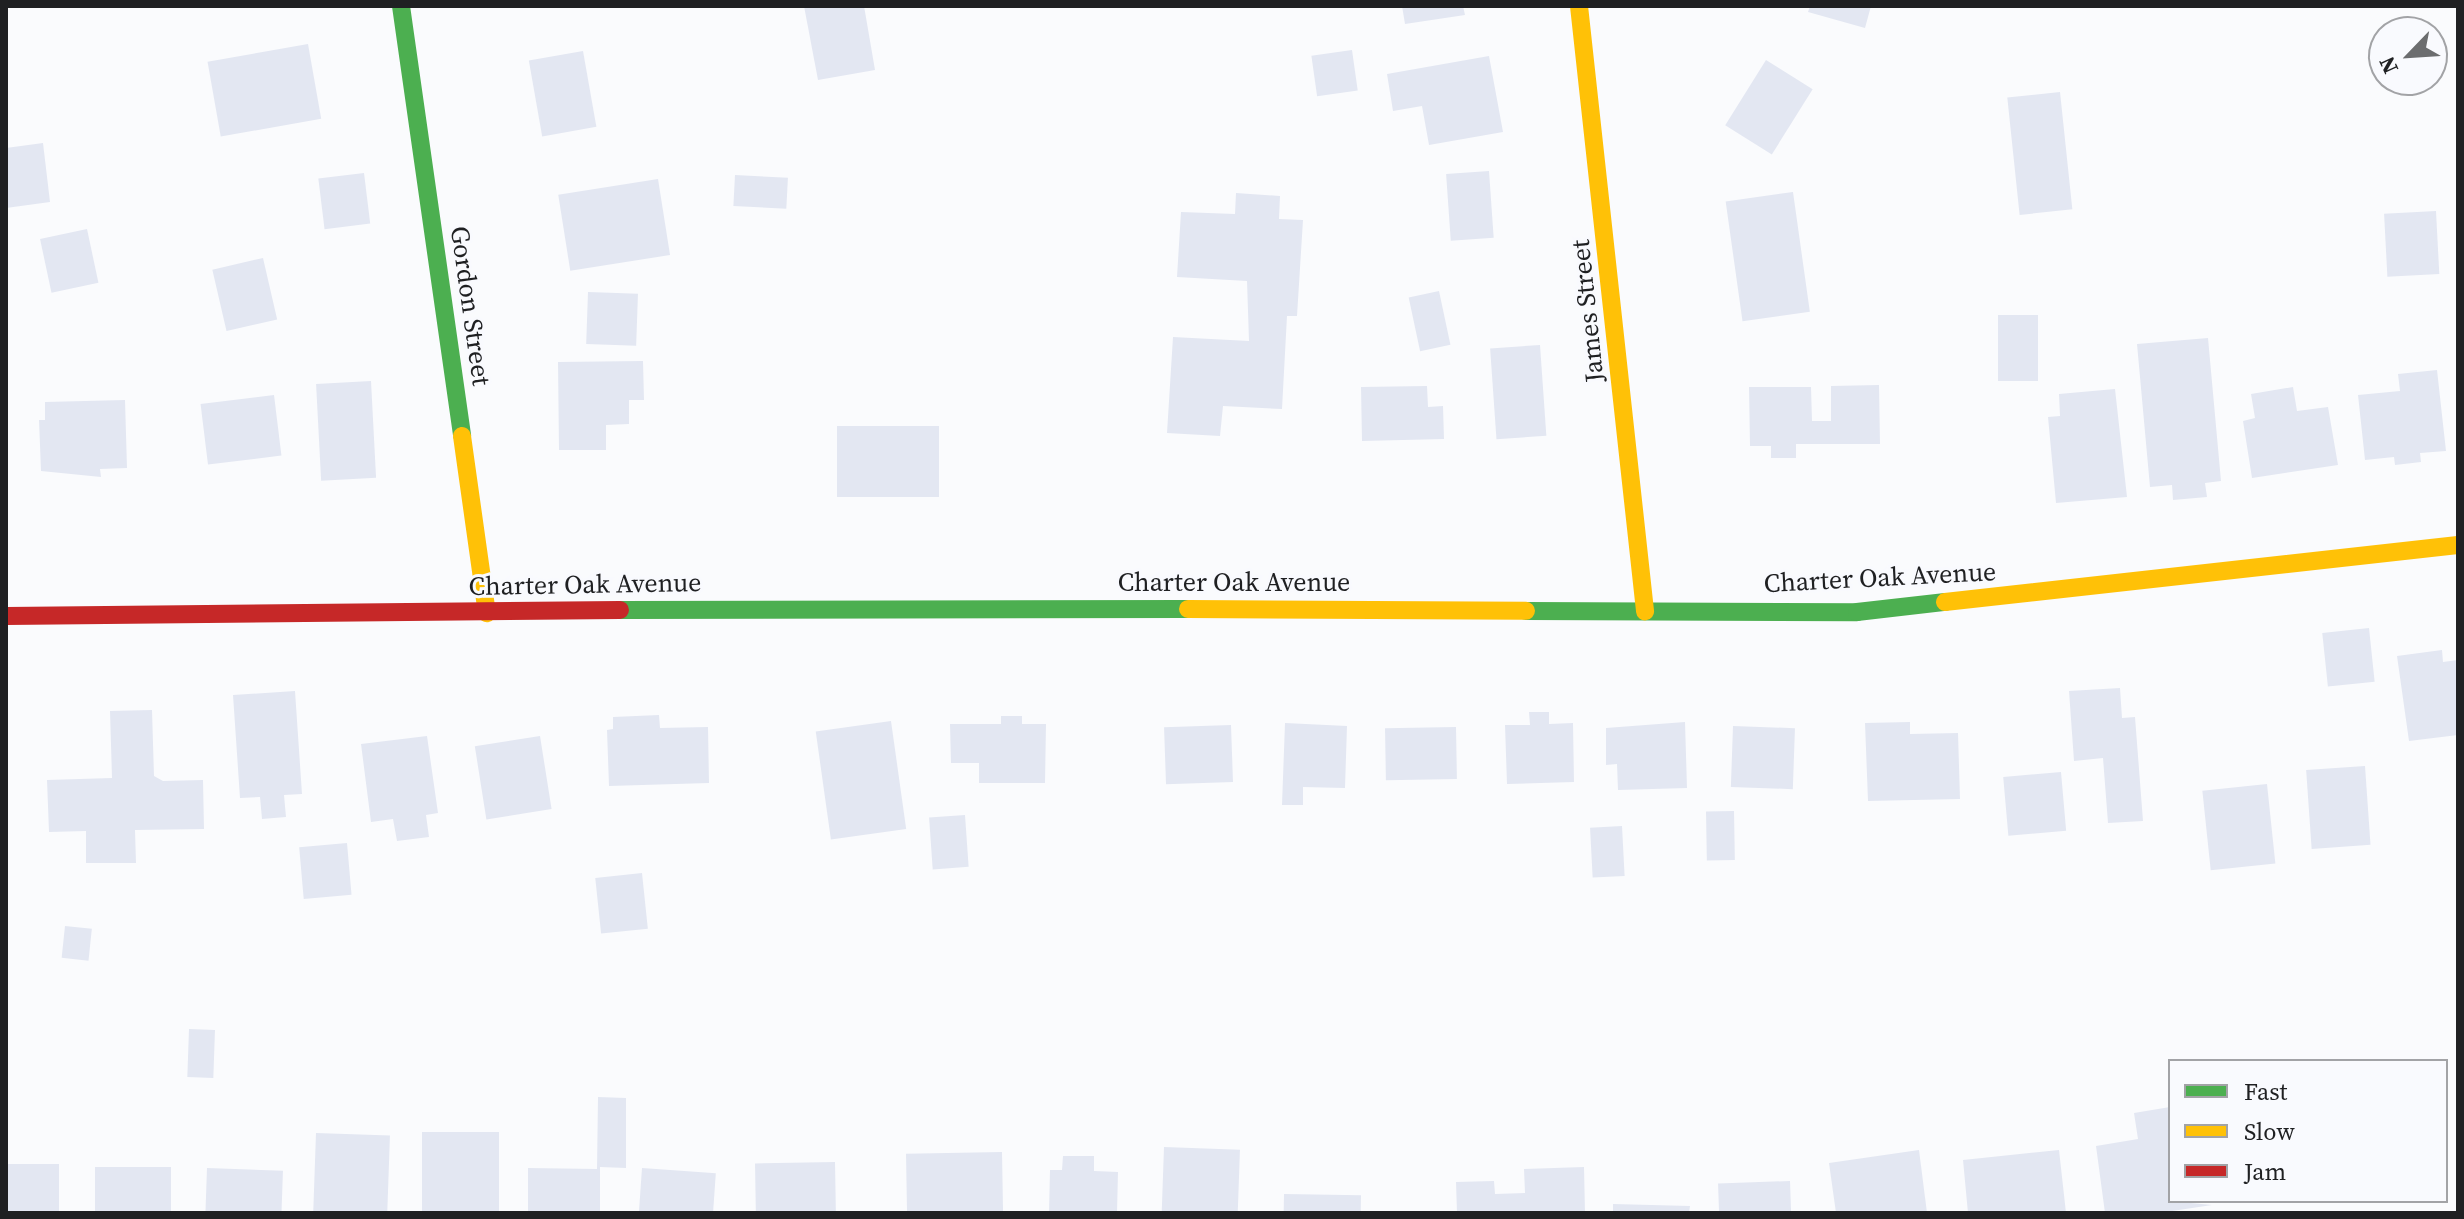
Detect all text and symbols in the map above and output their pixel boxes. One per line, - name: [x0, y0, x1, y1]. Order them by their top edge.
- north arrow: [2368, 16, 2448, 96]
- text: N: [2371, 52, 2405, 79]
- street label: Gordon Street: [443, 224, 497, 388]
- street label: James Street: [1565, 238, 1611, 384]
- street label: Charter Oak Avenue: [1763, 556, 1997, 600]
- street label: Charter Oak Avenue: [468, 567, 702, 603]
- street label: Charter Oak Avenue: [1118, 567, 1350, 599]
- legend: [2168, 1059, 2448, 1203]
- text: Fast: [2244, 1075, 2287, 1108]
- text: Slow: [2244, 1115, 2295, 1148]
- text: Jam: [2244, 1155, 2286, 1188]

